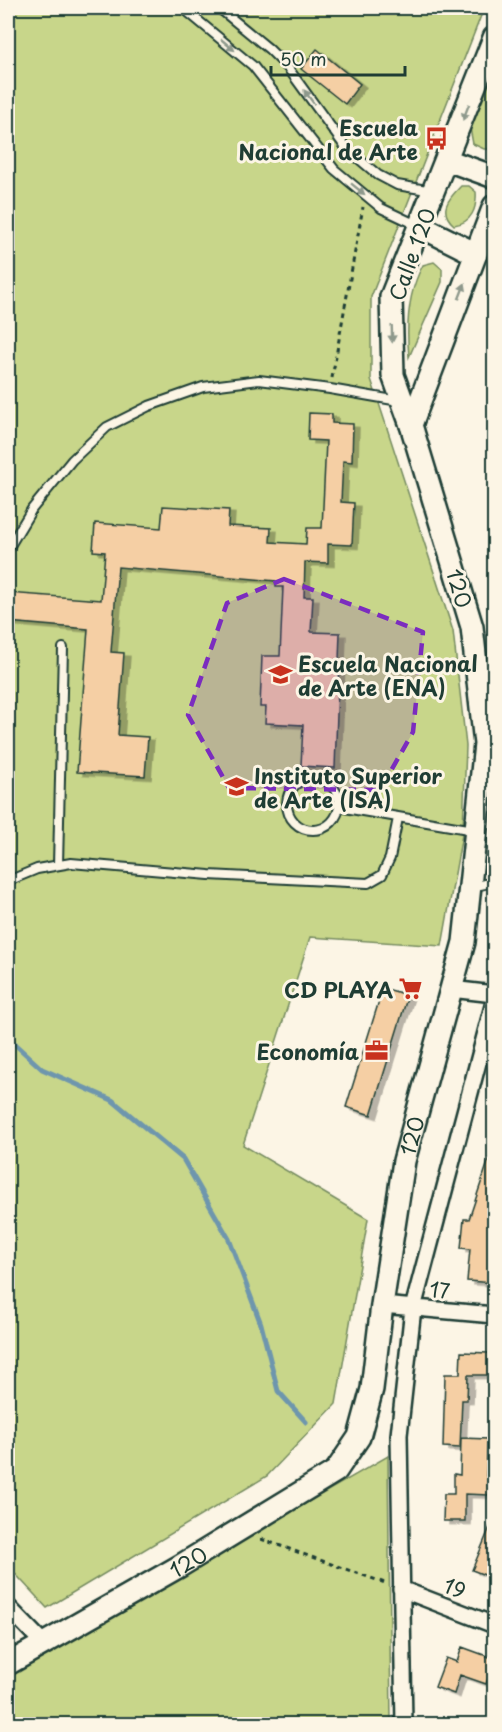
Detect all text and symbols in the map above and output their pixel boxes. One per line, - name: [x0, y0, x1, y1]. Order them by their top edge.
- one-way arrow: [220, 38, 235, 51]
- scale bar: [271, 39, 404, 77]
- text: 50 m: [280, 45, 327, 72]
- one-way arrow: [303, 90, 315, 106]
- one-way arrow: [460, 103, 470, 121]
- place label: Escuela Nacional de Arte: [239, 111, 418, 167]
- bus stop icon: Escuela Nacional de Arte: [423, 126, 449, 152]
- one-way arrow: [350, 182, 365, 195]
- street label: Calle 120: [379, 203, 443, 305]
- one-way arrow: [457, 282, 467, 300]
- one-way arrow: [387, 325, 397, 344]
- street label: 120: [439, 564, 481, 612]
- place label: Escuela Nacional de Arte (ENA): [298, 647, 478, 703]
- school or university icon: Escuela Nacional de Arte (ENA): [267, 662, 293, 688]
- place label: Instituto Superior de Arte (ISA): [254, 759, 442, 815]
- school or university icon: Instituto Superior de Arte (ISA): [223, 774, 249, 800]
- place label: CD PLAYA: [284, 973, 394, 1005]
- supermarket icon: CD PLAYA: [398, 976, 424, 1002]
- place label: Economía: [256, 1035, 359, 1067]
- office icon: Economía: [364, 1038, 390, 1064]
- street label: 120: [390, 1112, 432, 1159]
- street label: 17: [428, 1272, 452, 1306]
- street label: 120: [163, 1537, 213, 1585]
- street label: 19: [439, 1568, 471, 1606]

